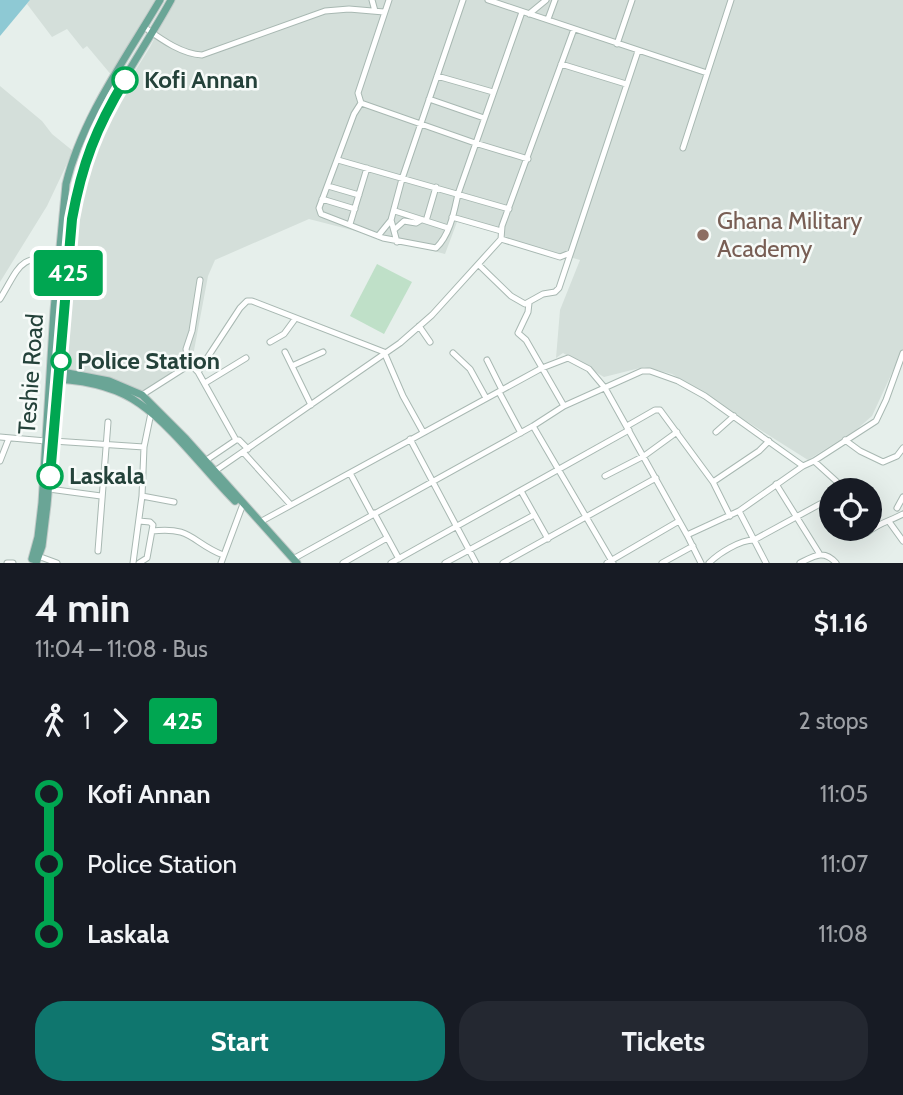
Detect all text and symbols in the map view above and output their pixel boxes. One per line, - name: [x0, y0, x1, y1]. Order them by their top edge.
- place label: Kofi Annan: [144, 65, 258, 94]
- marker: Kofi Annan: [112, 67, 138, 93]
- place label: Ghana Military Academy: [717, 206, 862, 263]
- marker: Ghana Military Academy: [695, 227, 711, 243]
- line badge: 425: [28, 250, 108, 296]
- text: 425: [48, 258, 88, 287]
- street label: Teshie Road: [12, 313, 49, 435]
- place label: Police Station: [77, 346, 220, 375]
- marker: Police Station: [51, 351, 71, 371]
- place label: Laskala: [69, 461, 145, 490]
- marker: Laskala: [37, 463, 63, 489]
- map controls: [819, 478, 882, 541]
- button: locate: [819, 478, 882, 541]
- text: 4 min: [35, 585, 130, 632]
- text: $1.16: [814, 607, 868, 639]
- text: 11:04 – 11:08 · Bus: [35, 635, 208, 663]
- icon: walk: [35, 702, 73, 740]
- icon: forward: [101, 702, 139, 740]
- text: 425: [163, 706, 203, 735]
- text: 1: [83, 707, 91, 735]
- text: 2 stops: [799, 707, 868, 735]
- text: Kofi Annan: [87, 778, 211, 810]
- text: 11:05: [820, 780, 868, 808]
- text: Police Station: [87, 848, 237, 880]
- text: 11:07: [821, 850, 868, 878]
- text: Laskala: [87, 918, 169, 950]
- text: 11:08: [818, 920, 868, 948]
- button: Start: [35, 1001, 445, 1081]
- button: Tickets: [459, 1001, 868, 1081]

